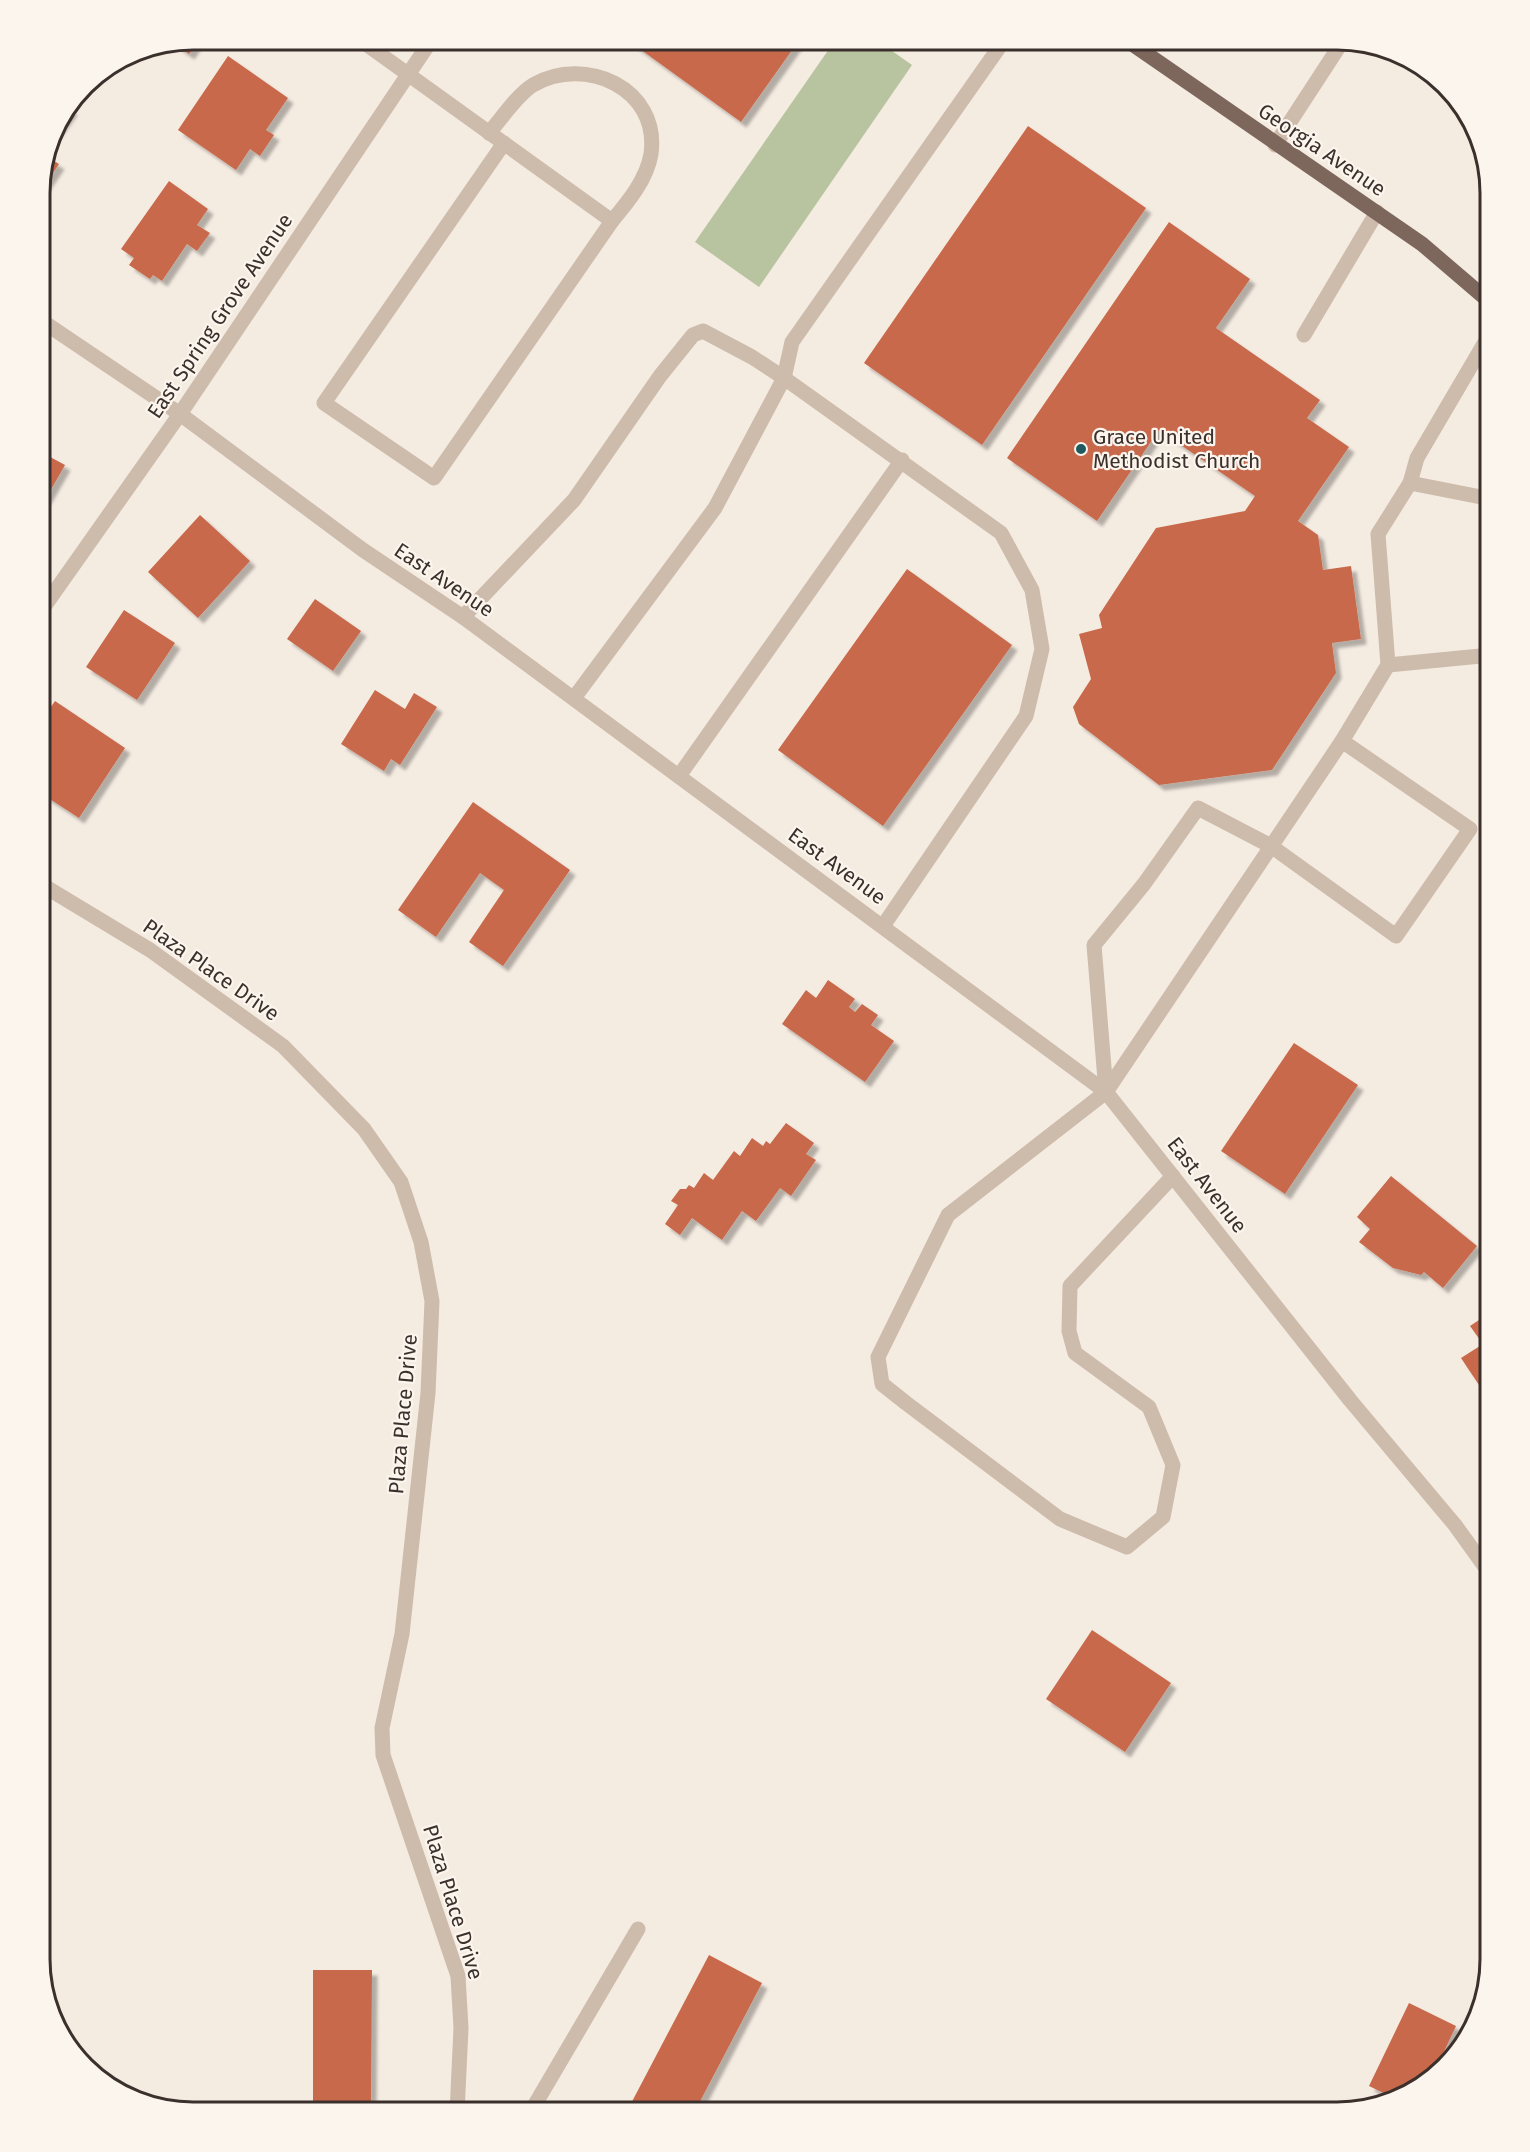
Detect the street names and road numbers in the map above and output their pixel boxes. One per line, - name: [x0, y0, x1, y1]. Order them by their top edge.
- street label: Georgia Avenue: [1253, 98, 1391, 202]
- street label: East Spring Grove Avenue: [142, 209, 298, 423]
- street label: East Avenue: [389, 537, 499, 623]
- street label: East Avenue: [783, 822, 891, 910]
- street label: Plaza Place Drive: [138, 913, 284, 1027]
- street label: East Avenue: [1161, 1132, 1253, 1238]
- street label: Plaza Place Drive: [383, 1333, 423, 1495]
- street label: Plaza Place Drive: [417, 1821, 489, 1983]

